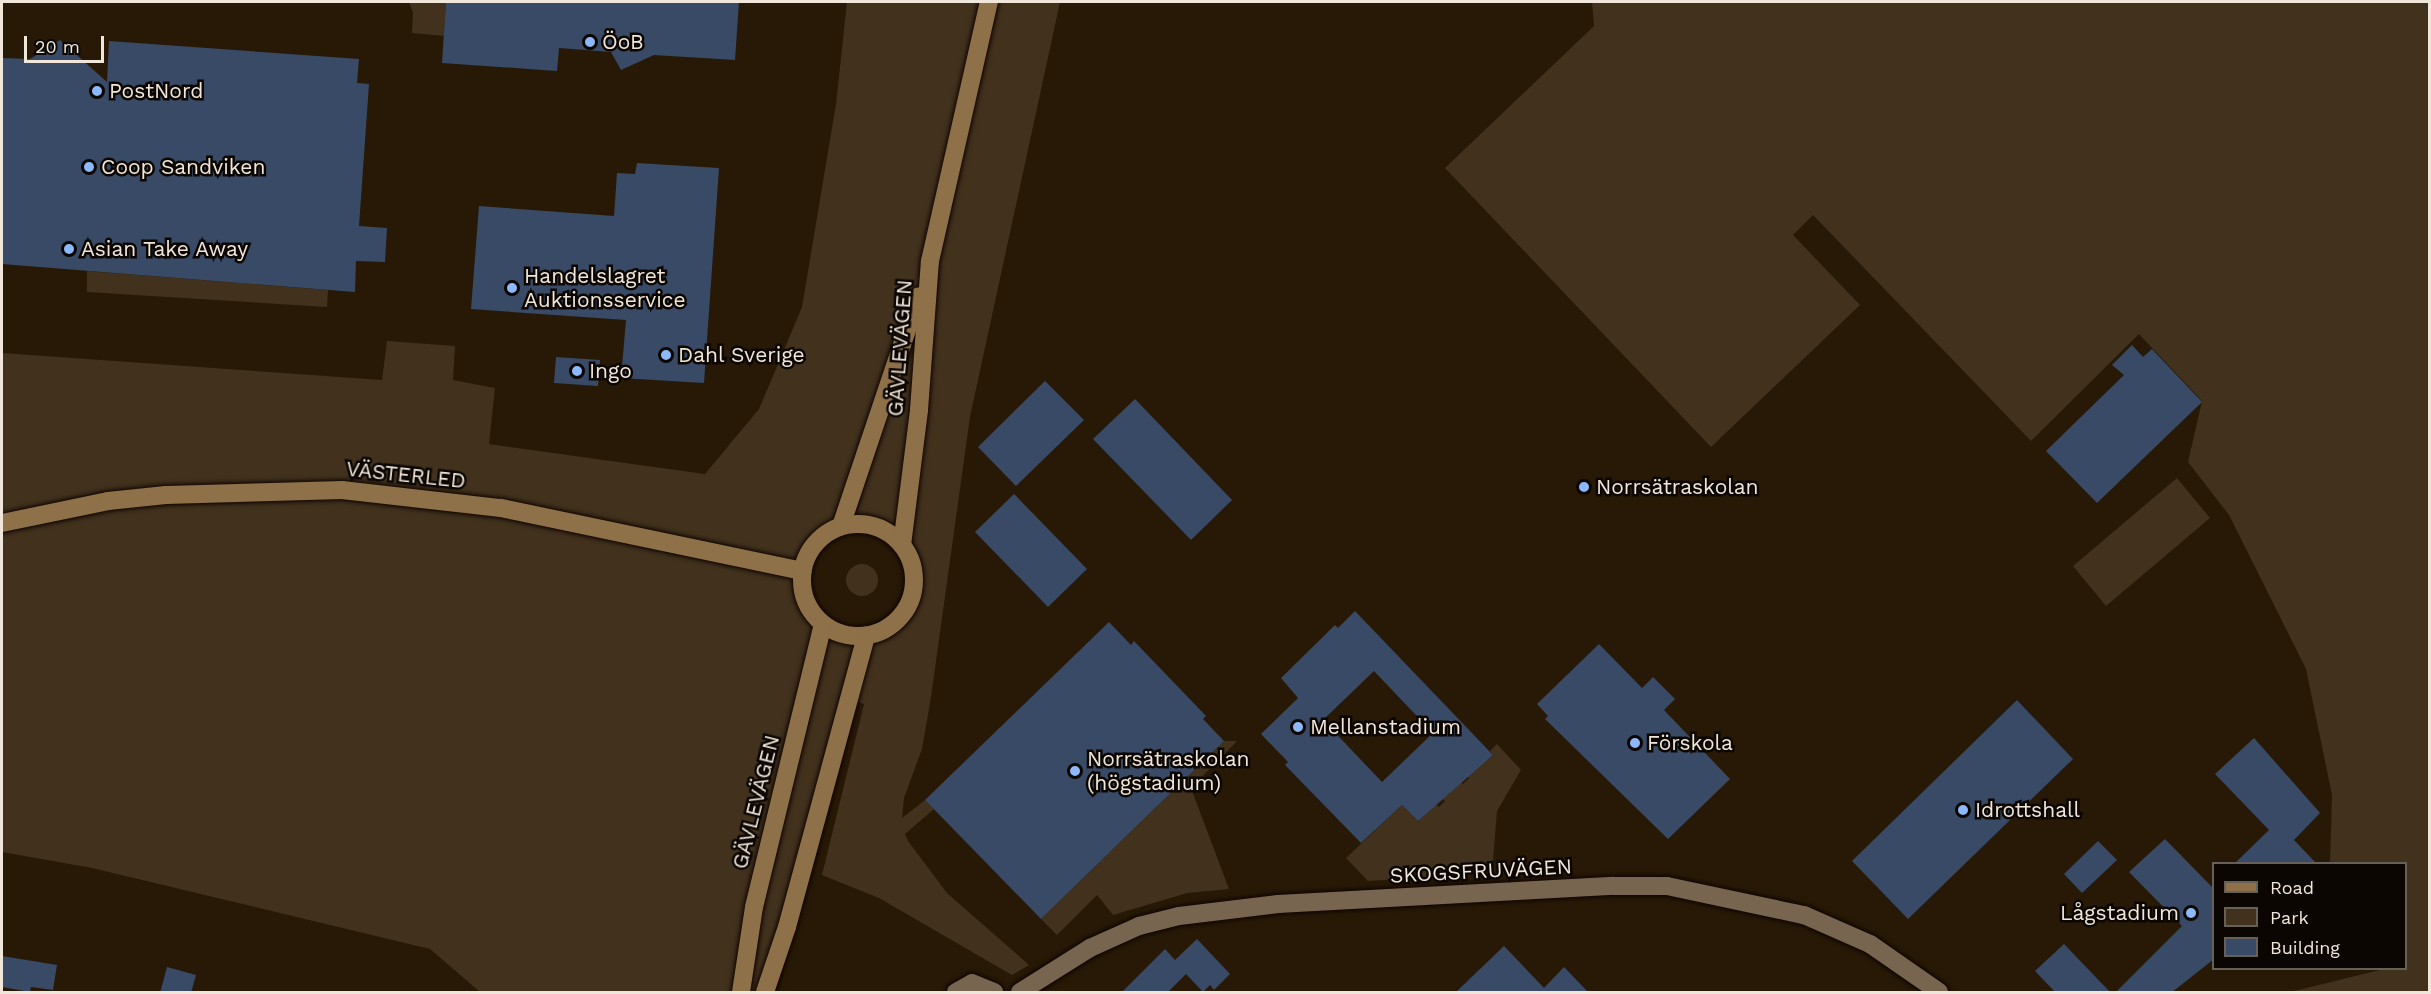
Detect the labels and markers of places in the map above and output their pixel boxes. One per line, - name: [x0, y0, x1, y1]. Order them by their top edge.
- place label: ÖoB: [602, 29, 644, 55]
- marker: ÖoB: [583, 35, 597, 49]
- place label: PostNord: [109, 78, 203, 104]
- marker: PostNord: [90, 84, 104, 98]
- place label: Coop Sandviken: [101, 154, 265, 180]
- marker: Coop Sandviken: [82, 160, 96, 174]
- place label: Asian Take Away: [81, 236, 249, 262]
- marker: Asian Take Away: [62, 242, 76, 256]
- place label: Handelslagret Auktionsservice: [524, 263, 686, 313]
- marker: Handelslagret Auktionsservice: [505, 281, 519, 295]
- place label: Dahl Sverige: [678, 342, 805, 368]
- marker: Dahl Sverige: [659, 348, 673, 362]
- place label: Ingo: [589, 358, 632, 384]
- marker: Ingo: [570, 364, 584, 378]
- place label: Norrsätraskolan: [1596, 474, 1759, 500]
- marker: Norrsätraskolan: [1577, 480, 1591, 494]
- place label: Mellanstadium: [1310, 714, 1461, 740]
- marker: Mellanstadium: [1291, 720, 1305, 734]
- place label: Förskola: [1647, 730, 1733, 756]
- marker: Förskola: [1628, 736, 1642, 750]
- place label: Norrsätraskolan (högstadium): [1087, 746, 1250, 796]
- marker: Norrsätraskolan (högstadium): [1068, 764, 1082, 778]
- place label: Idrottshall: [1975, 797, 2080, 823]
- marker: Idrottshall: [1956, 803, 1970, 817]
- place label: Lågstadium: [2060, 900, 2179, 926]
- marker: Lågstadium: [2184, 906, 2198, 920]

